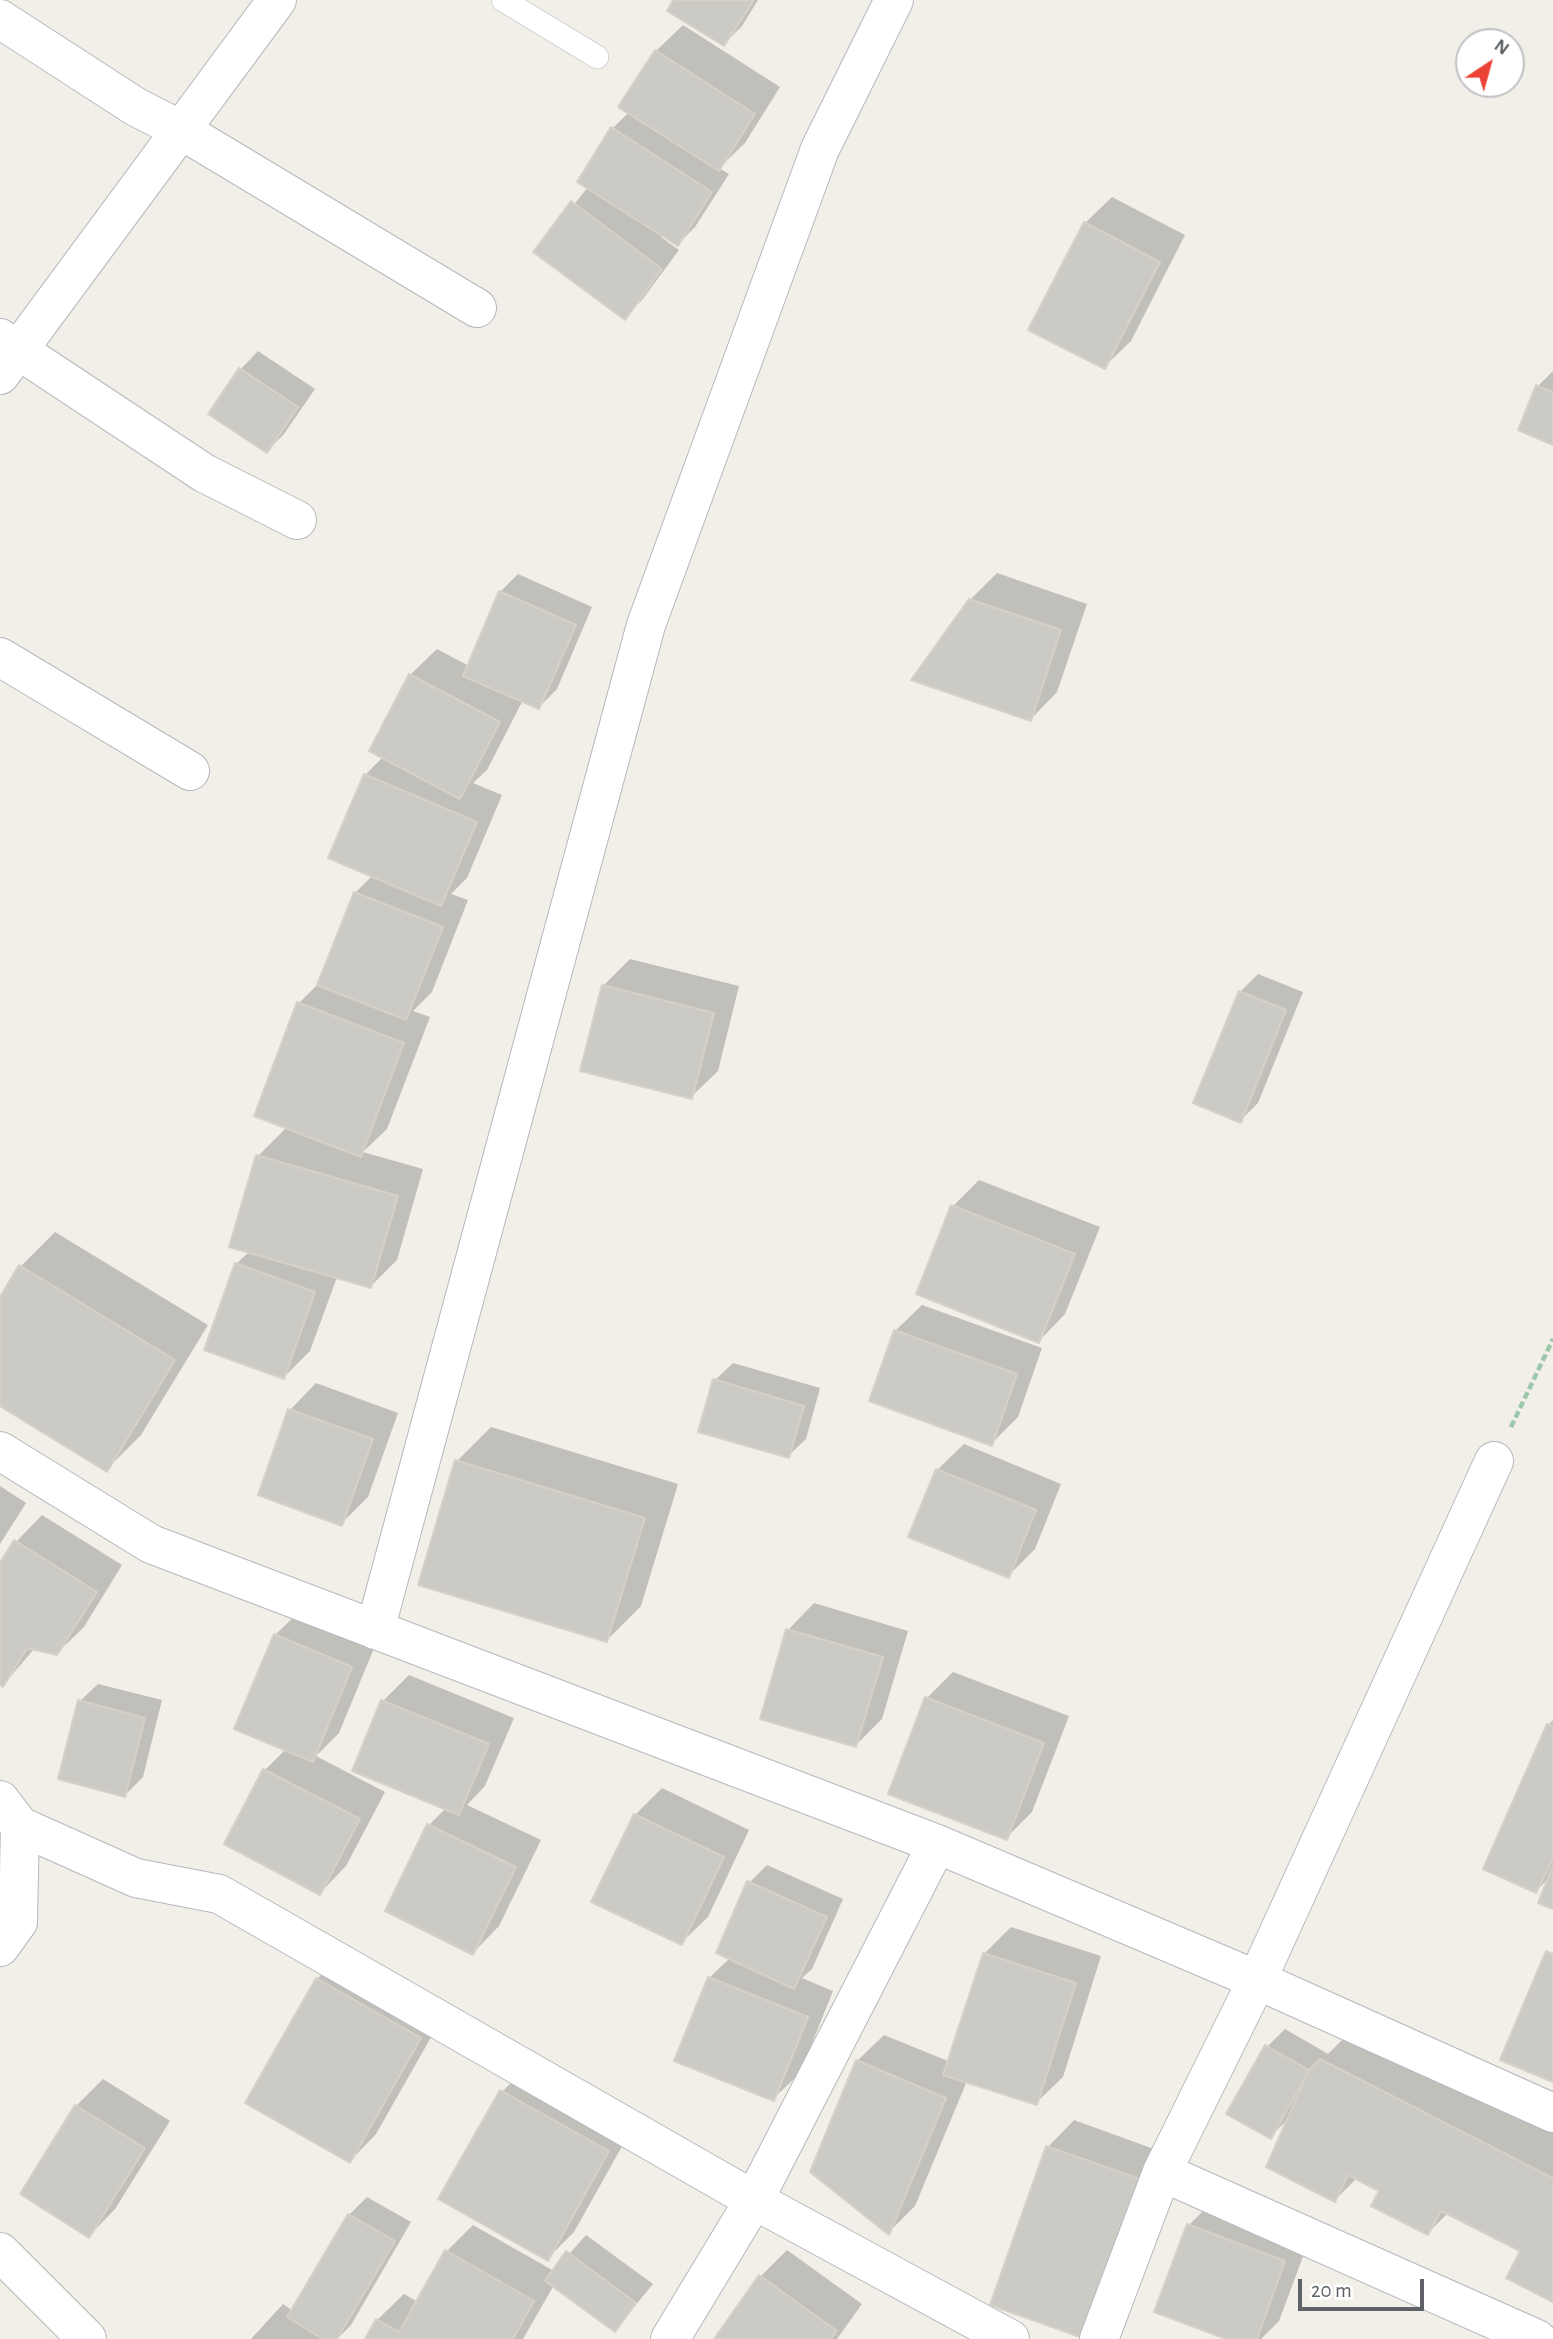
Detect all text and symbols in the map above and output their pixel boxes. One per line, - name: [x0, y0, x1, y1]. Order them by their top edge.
- north arrow: [1455, 28, 1525, 98]
- text: N: [1491, 36, 1512, 59]
- scale bar: [1301, 2266, 1427, 2310]
- text: 20 m: [1311, 2280, 1352, 2301]

